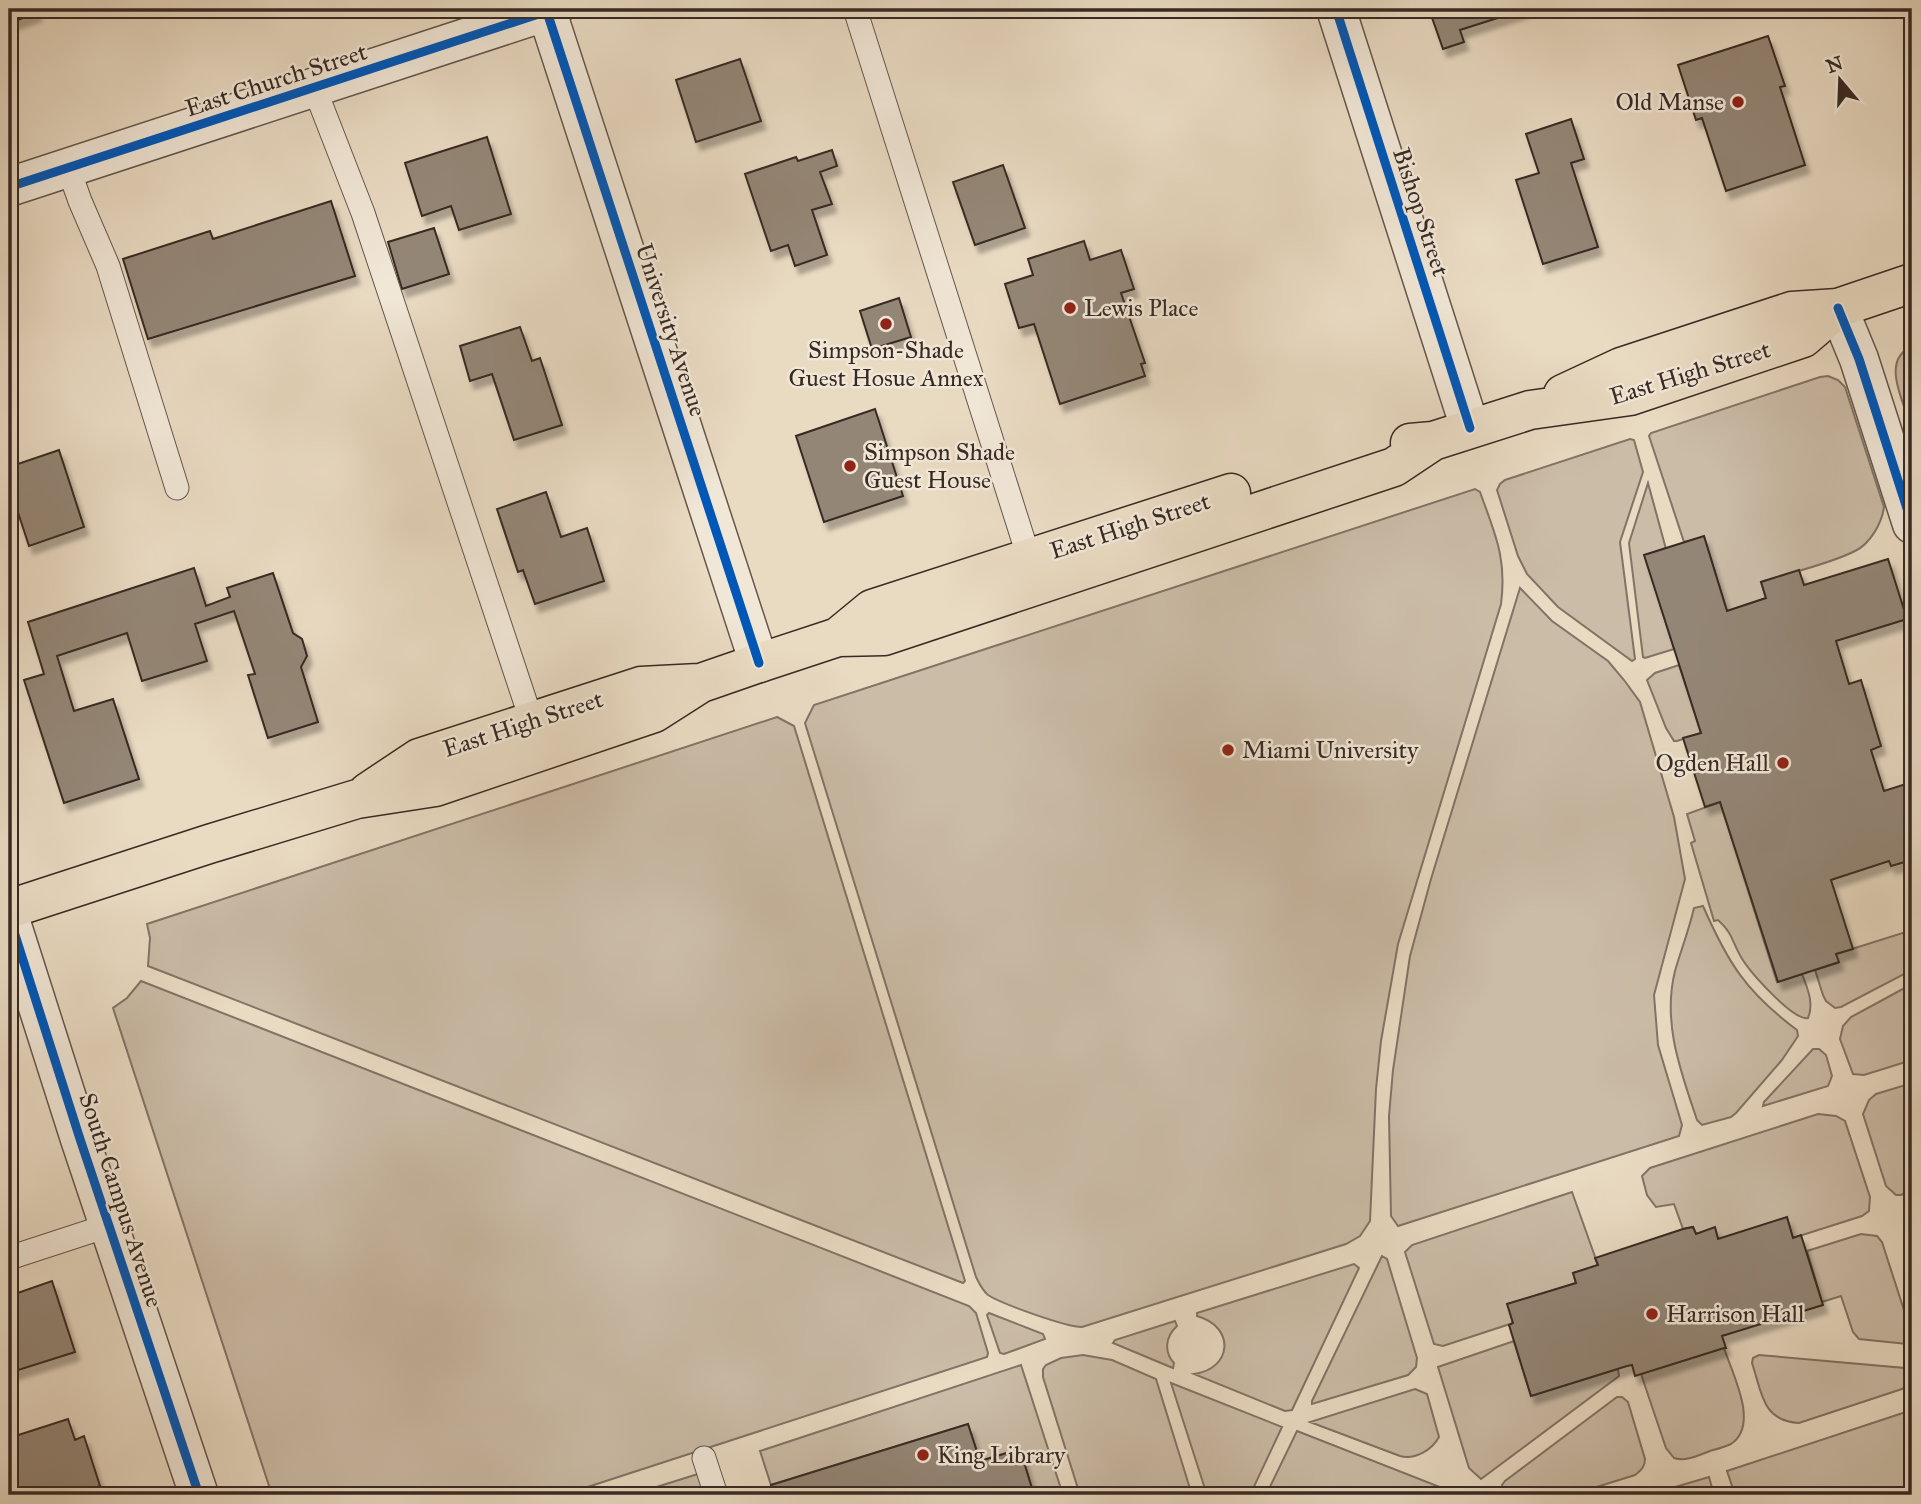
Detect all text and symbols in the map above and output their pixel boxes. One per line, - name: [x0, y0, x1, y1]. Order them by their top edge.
- street label: East Church Street: [181, 36, 371, 124]
- north arrow: [1806, 46, 1876, 116]
- text: N: [1823, 51, 1846, 78]
- place label: Old Manse: [1615, 87, 1724, 117]
- marker: Old Manse: [1730, 94, 1746, 110]
- street label: Bishop Street: [1386, 144, 1456, 281]
- street label: University Avenue: [629, 240, 713, 420]
- place label: Lewis Place: [1084, 293, 1198, 323]
- marker: Lewis Place: [1062, 300, 1078, 316]
- marker: Simpson-Shade Guest Hosue Annex: [878, 316, 894, 332]
- street label: East High Street: [1606, 334, 1774, 412]
- place label: Simpson-Shade Guest Hosue Annex: [789, 335, 984, 393]
- place label: Simpson Shade Guest House: [864, 437, 1015, 495]
- marker: Simpson Shade Guest House: [842, 458, 858, 474]
- street label: East High Street: [1046, 486, 1214, 566]
- street label: East High Street: [439, 684, 607, 764]
- place label: Miami University: [1242, 735, 1419, 765]
- marker: Miami University: [1220, 742, 1236, 758]
- place label: Ogden Hall: [1655, 748, 1769, 778]
- marker: Ogden Hall: [1775, 755, 1791, 771]
- street label: South Campus Avenue: [72, 1089, 170, 1311]
- place label: Harrison Hall: [1666, 1299, 1805, 1329]
- marker: Harrison Hall: [1644, 1306, 1660, 1322]
- place label: King Library: [937, 1440, 1066, 1470]
- marker: King Library: [915, 1447, 931, 1463]

